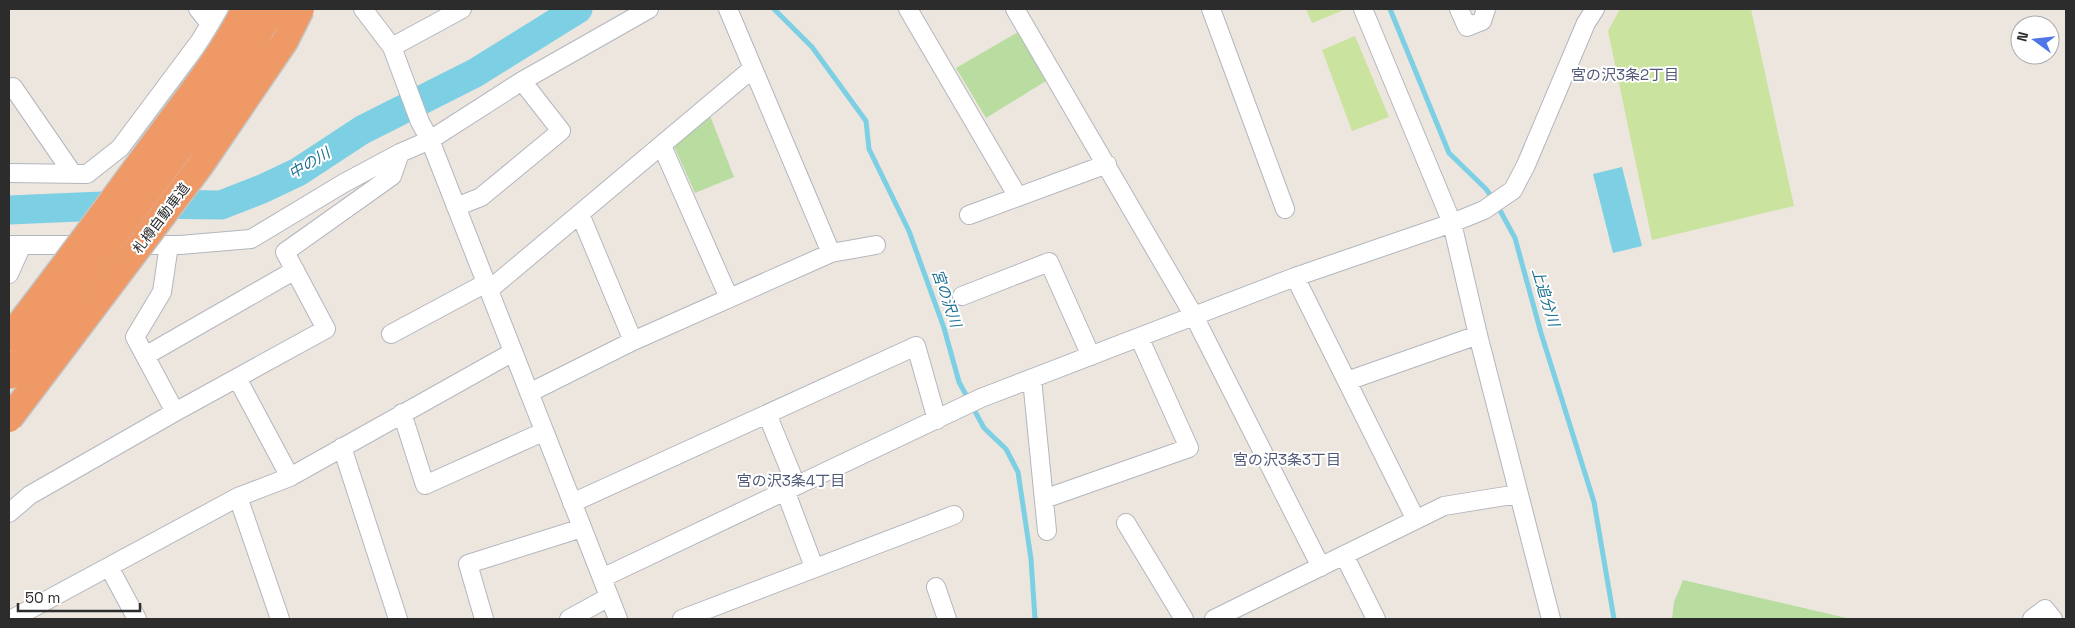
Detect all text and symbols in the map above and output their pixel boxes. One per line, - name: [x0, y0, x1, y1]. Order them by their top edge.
- north arrow: [2010, 15, 2060, 65]
- text: N: [2013, 30, 2032, 44]
- district label: 宮の沢3条2丁目: [1571, 65, 1679, 84]
- water label: 中の川: [285, 142, 335, 183]
- street label: 札樽自動車道: [129, 179, 193, 257]
- water label: 上追分川: [1528, 266, 1564, 330]
- water label: 宮の沢川: [928, 267, 966, 331]
- district label: 宮の沢3条3丁目: [1233, 450, 1341, 469]
- district label: 宮の沢3条4丁目: [737, 471, 845, 490]
- scale bar: [18, 580, 140, 612]
- text: 50 m: [25, 588, 60, 607]

